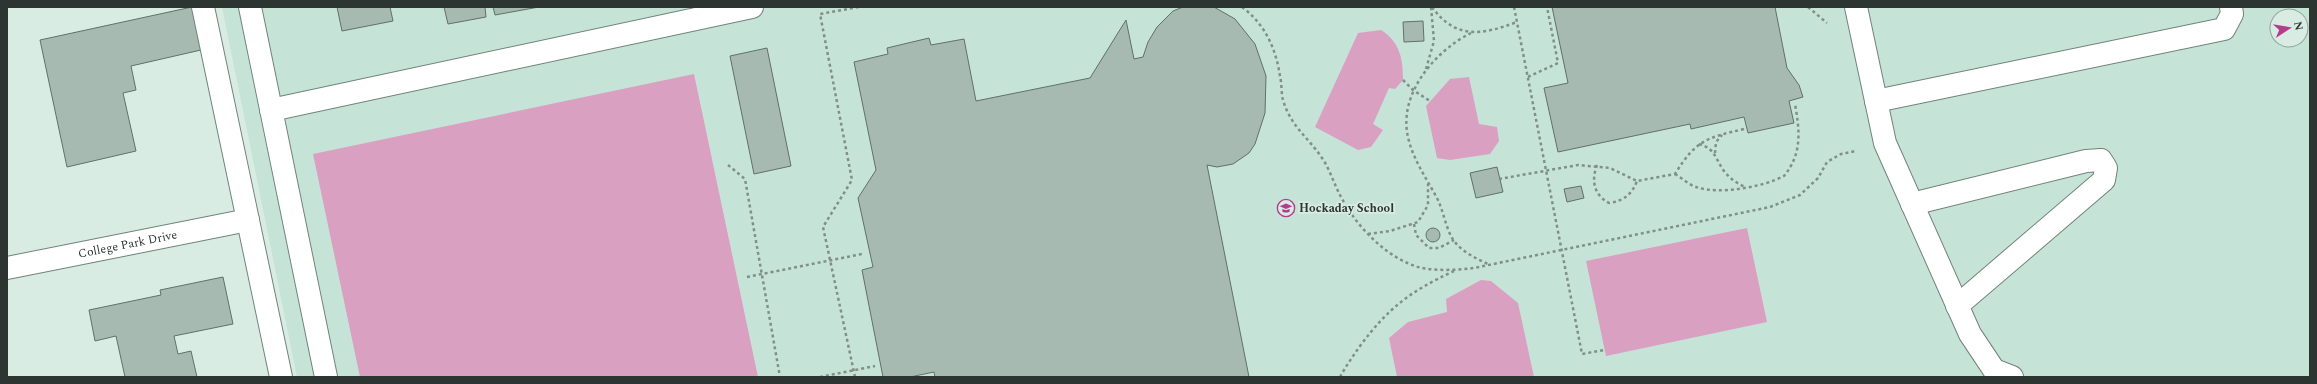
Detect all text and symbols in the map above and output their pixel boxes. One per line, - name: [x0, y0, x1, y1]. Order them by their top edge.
- north arrow: [2269, 8, 2309, 48]
- text: N: [2289, 20, 2308, 32]
- school or university icon: Hockaday School: [1276, 198, 1296, 218]
- place label: Hockaday School: [1299, 199, 1394, 218]
- street label: College Park Drive: [77, 225, 179, 264]

